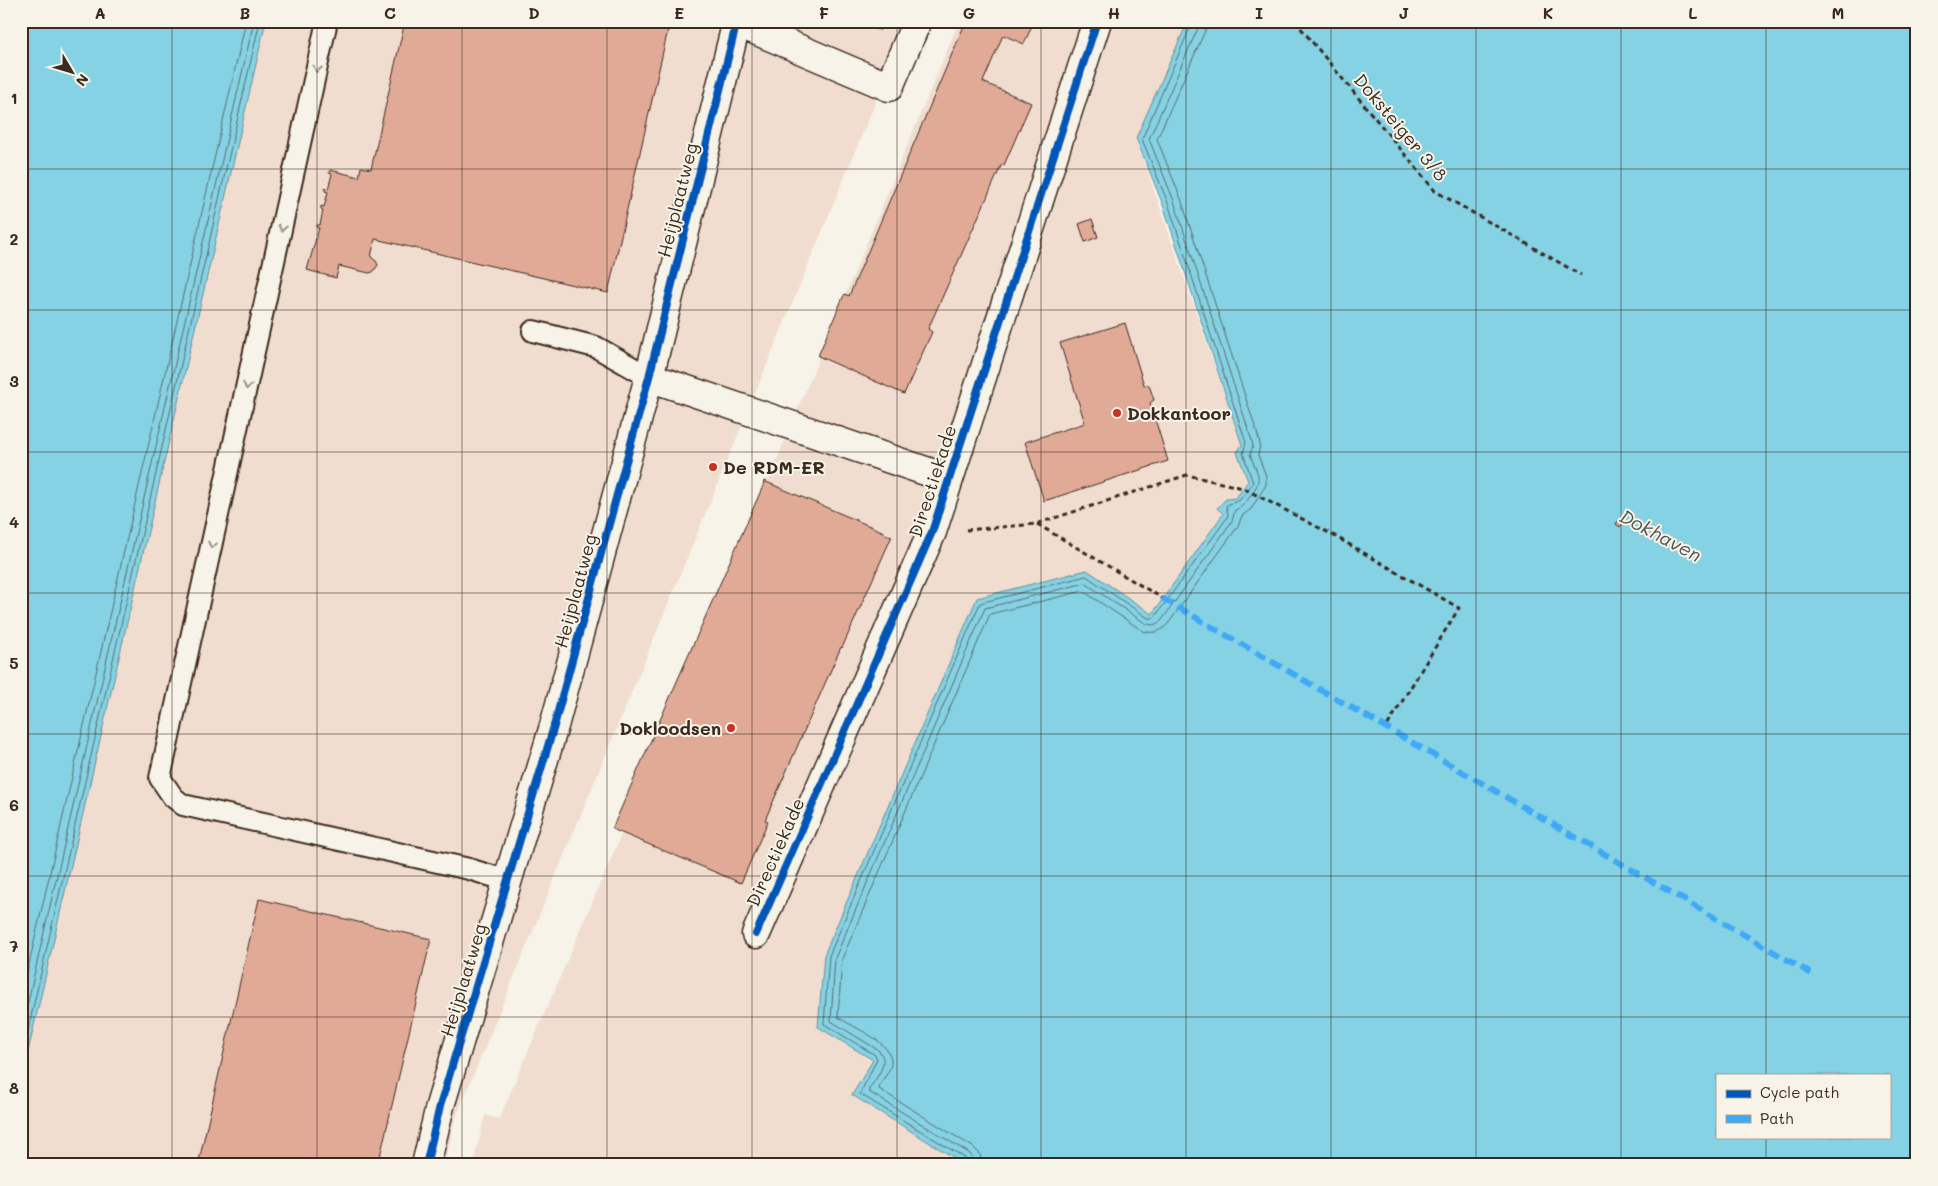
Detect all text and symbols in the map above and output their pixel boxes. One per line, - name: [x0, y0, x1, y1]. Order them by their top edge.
- text: A: [94, 2, 106, 23]
- text: B: [240, 2, 250, 23]
- text: C: [384, 2, 396, 23]
- text: D: [528, 2, 540, 23]
- text: E: [674, 2, 684, 23]
- text: F: [819, 2, 829, 23]
- text: G: [963, 2, 975, 23]
- text: H: [1108, 2, 1120, 23]
- text: I: [1255, 2, 1263, 23]
- text: J: [1399, 2, 1409, 23]
- text: K: [1543, 2, 1553, 23]
- text: L: [1688, 2, 1698, 23]
- text: M: [1832, 2, 1844, 23]
- north arrow: [48, 48, 98, 98]
- one-way arrow: [312, 64, 323, 73]
- street label: Doksteiger 3/8: [1349, 68, 1453, 186]
- text: N: [72, 70, 93, 90]
- text: 1: [10, 87, 18, 108]
- street label: Heijplaatweg: [651, 140, 703, 260]
- one-way arrow: [277, 223, 288, 232]
- text: 2: [10, 228, 19, 249]
- text: 3: [9, 370, 19, 391]
- one-way arrow: [242, 382, 253, 391]
- place label: Dokkantoor: [1127, 401, 1231, 425]
- marker: Dokkantoor: [1111, 407, 1123, 419]
- street label: Directiekade: [903, 422, 961, 540]
- place label: De RDM-ER: [723, 455, 825, 479]
- marker: De RDM-ER: [707, 461, 719, 473]
- water label: Dokhaven: [1616, 503, 1706, 567]
- text: 4: [9, 511, 19, 532]
- street label: Heijplaatweg: [548, 531, 602, 651]
- one-way arrow: [207, 540, 218, 549]
- text: 5: [9, 652, 19, 673]
- place label: Dokloodsen: [619, 716, 721, 740]
- marker: Dokloodsen: [725, 722, 737, 734]
- text: 6: [9, 794, 19, 815]
- street label: Directiekade: [740, 794, 810, 910]
- street label: Heijplaatweg: [434, 921, 492, 1039]
- text: 7: [10, 935, 19, 956]
- legend: [1716, 1074, 1890, 1138]
- text: 8: [9, 1077, 19, 1098]
- text: Cycle path: [1760, 1082, 1839, 1102]
- text: Path: [1760, 1108, 1794, 1128]

